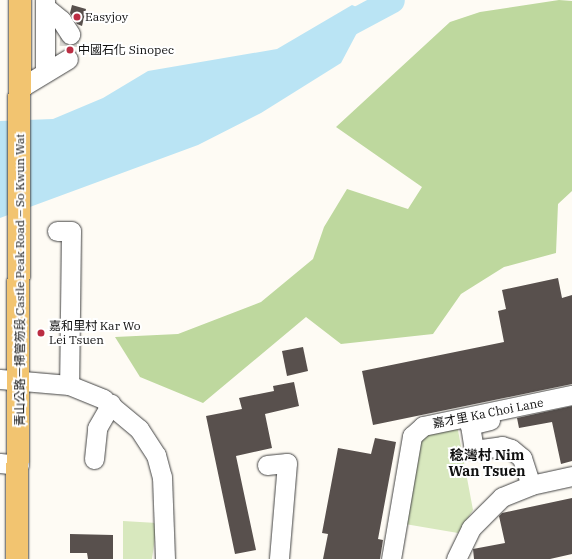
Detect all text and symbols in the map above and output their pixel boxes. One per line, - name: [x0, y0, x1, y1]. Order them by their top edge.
- place label: Easyjoy: [85, 10, 128, 24]
- marker: Easyjoy: [72, 12, 82, 22]
- place label: 中國石化 Sinopec: [78, 43, 174, 57]
- marker: 中國石化 Sinopec: [65, 45, 75, 55]
- street label: 青山公路－掃管笏段 Castle Peak Road – So Kwun Wat: [13, 134, 27, 426]
- place label: 嘉和里村 Kar Wo Lei Tsuen: [49, 319, 141, 347]
- marker: 嘉和里村 Kar Wo Lei Tsuen: [36, 328, 46, 338]
- street label: 嘉才里 Ka Choi Lane: [431, 395, 545, 431]
- district label: 稔灣村 Nim Wan Tsuen: [448, 447, 526, 480]

